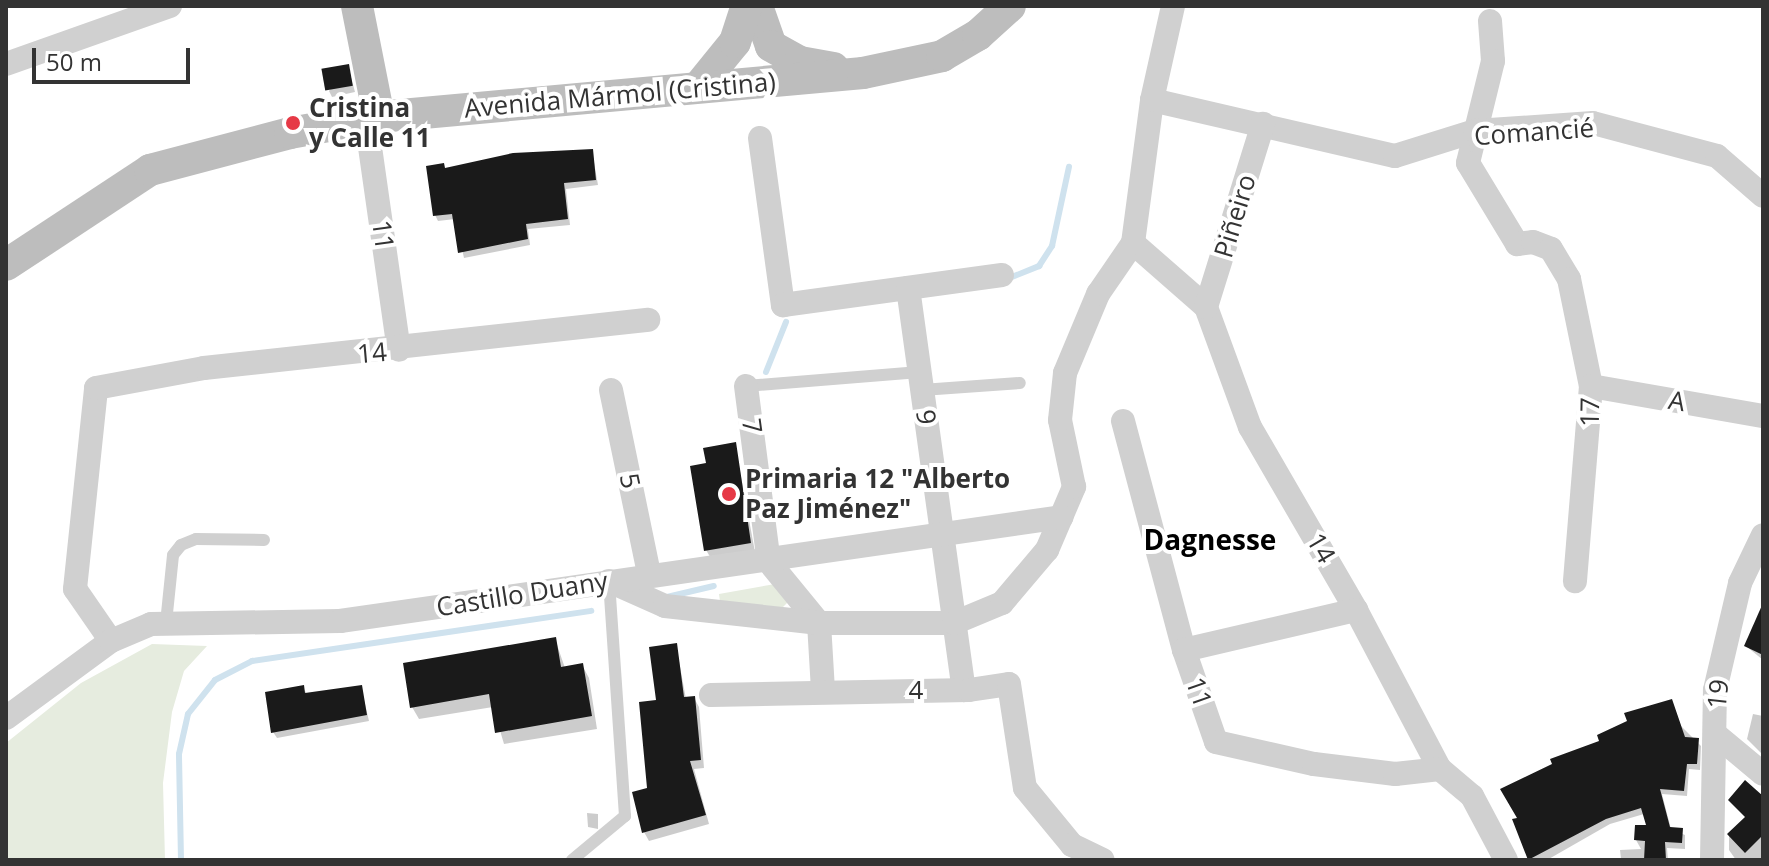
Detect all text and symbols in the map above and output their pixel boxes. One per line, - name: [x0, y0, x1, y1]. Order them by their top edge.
- scale bar: [36, 32, 194, 82]
- text: 50 m: [46, 45, 102, 78]
- street label: Avenida Mármol (Cristina): [463, 66, 777, 124]
- place label: Cristina y Calle 11: [309, 92, 431, 154]
- street label: Comancié: [1473, 112, 1595, 152]
- marker: Cristina y Calle 11: [284, 114, 302, 132]
- street label: Piñeiro: [1208, 171, 1262, 261]
- street label: 11: [365, 218, 401, 252]
- street label: 14: [356, 336, 388, 370]
- street label: A: [1666, 384, 1688, 418]
- street label: 17: [1574, 397, 1606, 427]
- street label: 9: [910, 407, 942, 427]
- street label: 7: [736, 416, 768, 436]
- place label: Primaria 12 "Alberto Paz Jiménez": [745, 463, 1010, 524]
- street label: 5: [613, 470, 647, 492]
- marker: Primaria 12 "Alberto Paz Jiménez": [720, 485, 738, 503]
- district label: Dagnesse: [1144, 522, 1276, 556]
- street label: 14: [1300, 527, 1342, 569]
- street label: Castillo Duany: [434, 565, 610, 623]
- street label: 11: [1179, 673, 1219, 711]
- street label: 4: [909, 674, 923, 706]
- street label: 19: [1701, 678, 1735, 710]

